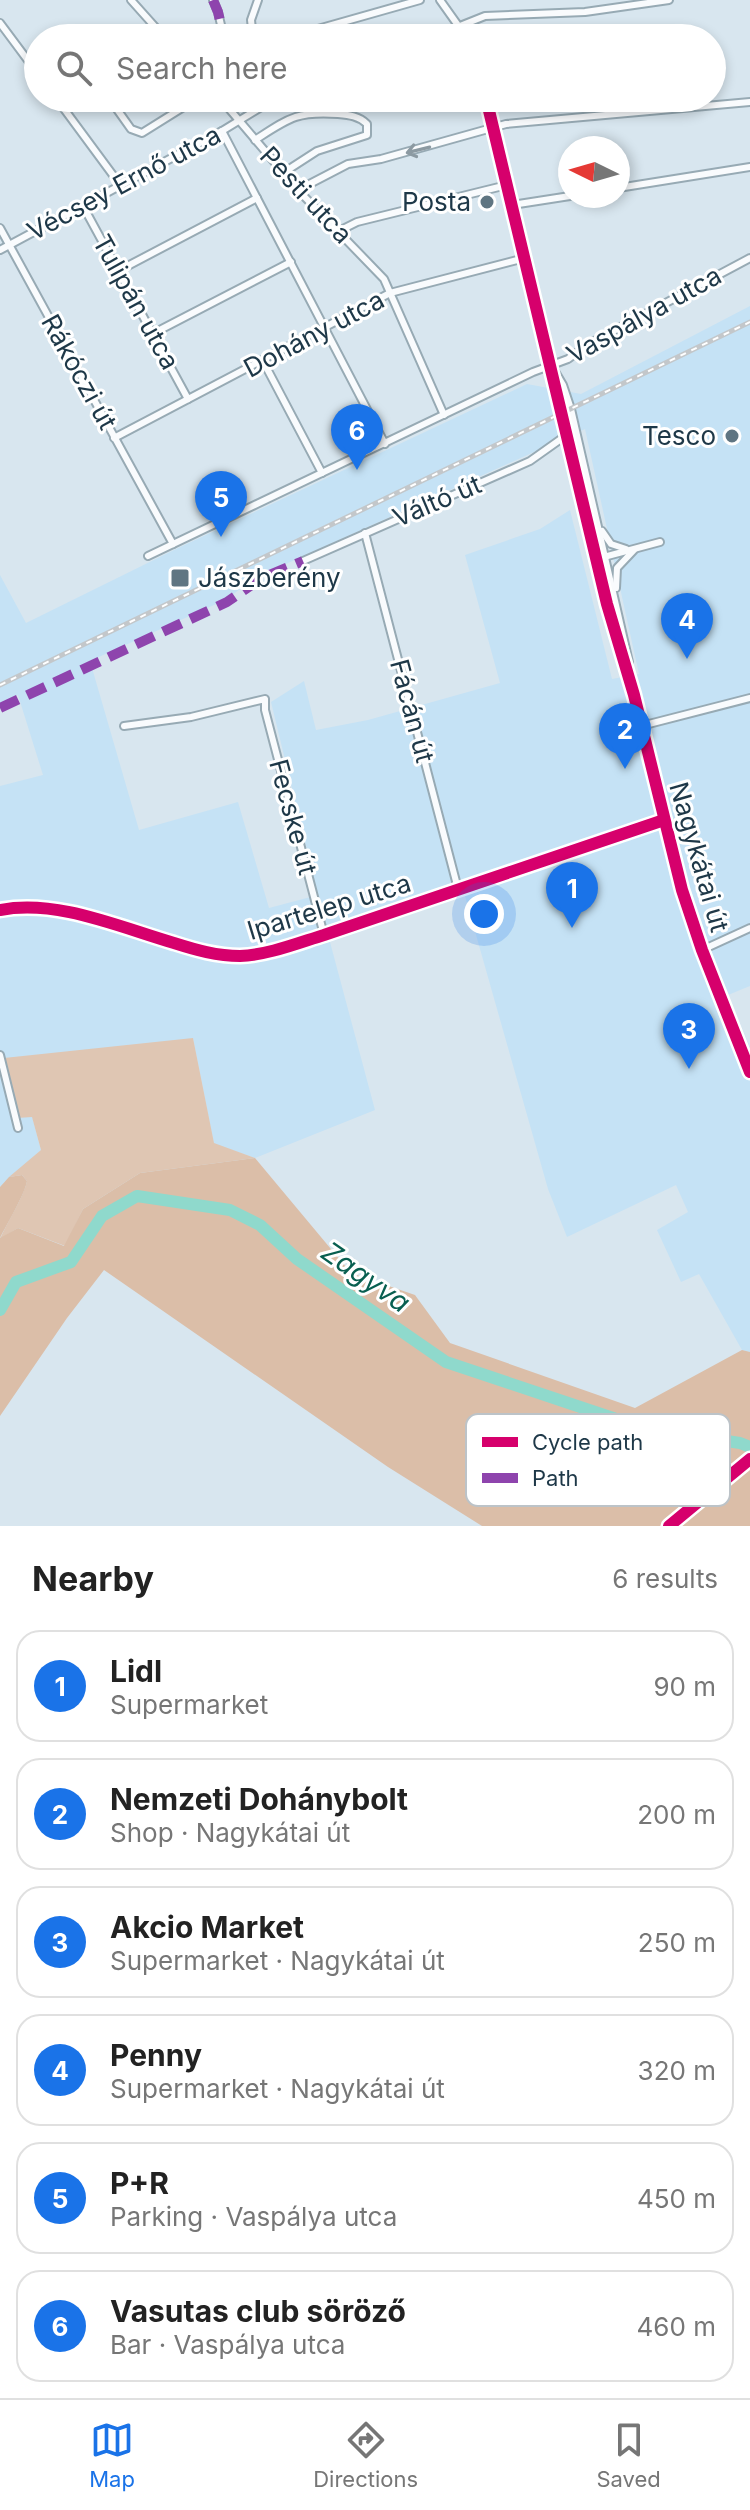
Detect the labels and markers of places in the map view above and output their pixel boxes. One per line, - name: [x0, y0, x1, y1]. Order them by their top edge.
- place label: Posta: [402, 186, 471, 217]
- marker: Posta: [478, 193, 496, 211]
- pin: 6: [331, 404, 383, 470]
- place label: Tesco: [642, 420, 716, 451]
- marker: Tesco: [723, 427, 741, 445]
- pin: 5: [195, 471, 247, 537]
- place label: Jászberény: [198, 562, 341, 593]
- marker: Jászberény: [169, 567, 191, 589]
- pin: 4: [661, 593, 713, 659]
- pin: 2: [599, 703, 651, 769]
- pin: 1: [546, 862, 598, 928]
- pin: 3: [663, 1003, 715, 1069]

